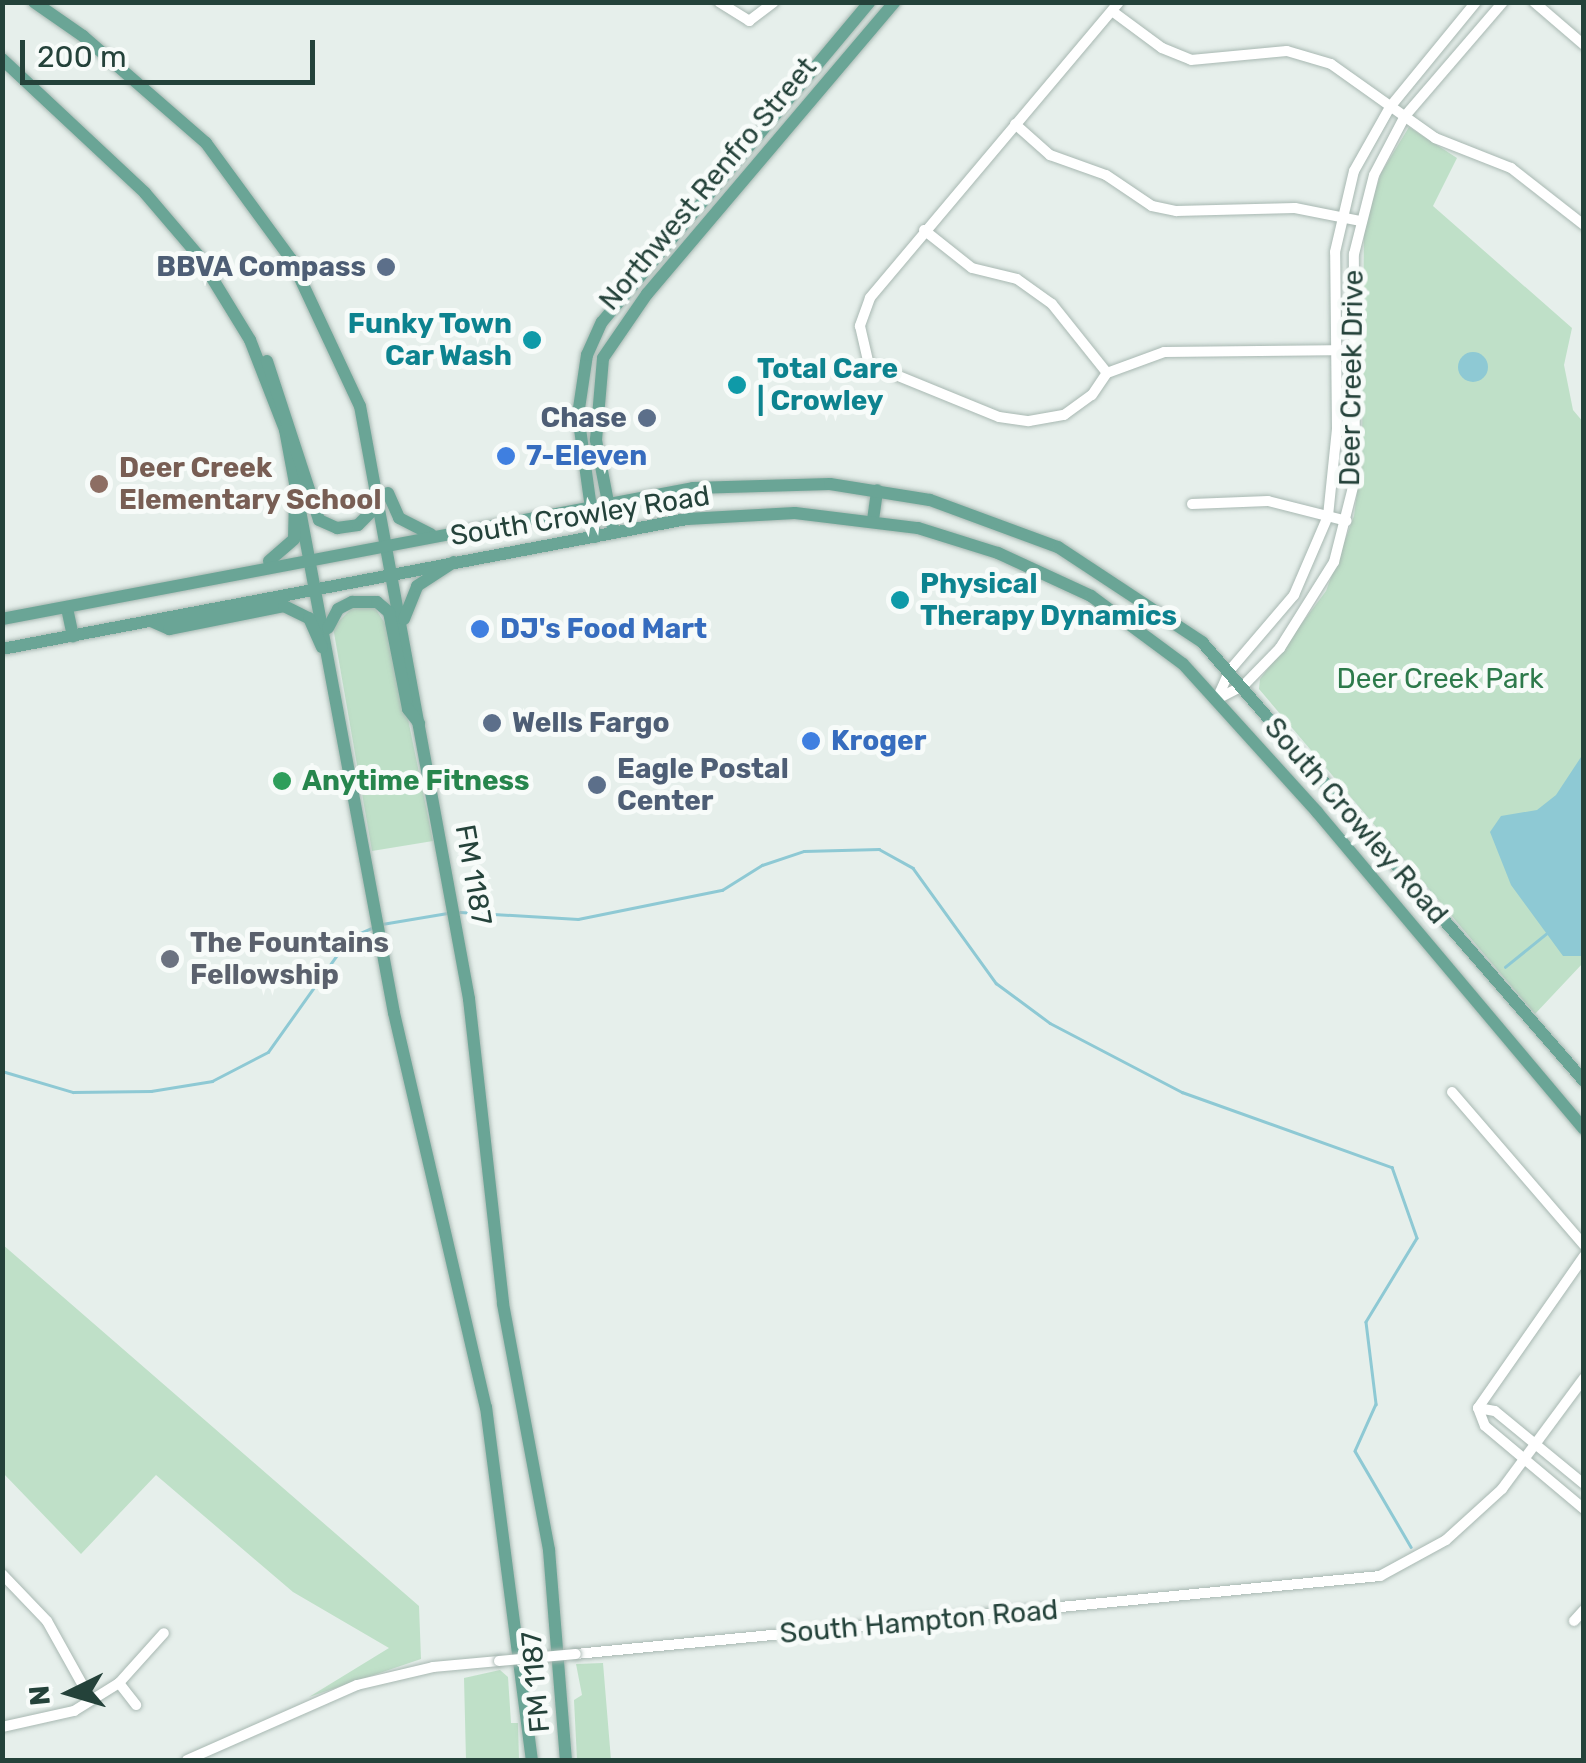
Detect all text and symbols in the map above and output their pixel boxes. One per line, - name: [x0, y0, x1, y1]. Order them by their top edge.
- scale bar: [25, 20, 320, 82]
- text: 200 m: [37, 39, 127, 75]
- street label: Northwest Renfro Street: [592, 51, 824, 317]
- place label: BBVA Compass: [156, 250, 366, 284]
- marker: BBVA Compass: [375, 256, 397, 278]
- street label: Deer Creek Drive: [1333, 269, 1371, 487]
- place label: Funky Town Car Wash: [347, 307, 512, 373]
- marker: Funky Town Car Wash: [521, 329, 543, 351]
- place label: Total Care | Crowley: [757, 352, 898, 418]
- marker: Total Care | Crowley: [726, 374, 748, 396]
- place label: Chase: [541, 401, 627, 435]
- marker: Chase: [636, 407, 658, 429]
- place label: 7-Eleven: [526, 439, 647, 473]
- marker: 7-Eleven: [495, 445, 517, 467]
- place label: Deer Creek Elementary School: [119, 451, 382, 517]
- marker: Deer Creek Elementary School: [88, 473, 110, 495]
- street label: South Crowley Road: [448, 479, 712, 553]
- place label: Physical Therapy Dynamics: [920, 567, 1178, 633]
- marker: Physical Therapy Dynamics: [889, 589, 911, 611]
- place label: DJ's Food Mart: [500, 612, 707, 646]
- marker: DJ's Food Mart: [469, 618, 491, 640]
- park label: Deer Creek Park: [1336, 662, 1544, 696]
- place label: Wells Fargo: [512, 706, 670, 740]
- street label: South Crowley Road: [1257, 711, 1455, 931]
- marker: Wells Fargo: [481, 712, 503, 734]
- place label: Kroger: [831, 724, 926, 758]
- marker: Kroger: [800, 730, 822, 752]
- place label: Eagle Postal Center: [617, 752, 789, 818]
- place label: Anytime Fitness: [302, 764, 530, 798]
- marker: Anytime Fitness: [271, 770, 293, 792]
- marker: Eagle Postal Center: [586, 774, 608, 796]
- street label: FM 1187: [448, 822, 498, 928]
- place label: The Fountains Fellowship: [190, 926, 389, 992]
- marker: The Fountains Fellowship: [159, 948, 181, 970]
- street label: South Hampton Road: [778, 1593, 1060, 1651]
- street label: FM 1187: [515, 1630, 557, 1734]
- north arrow: [20, 1643, 120, 1743]
- text: N: [22, 1684, 57, 1707]

